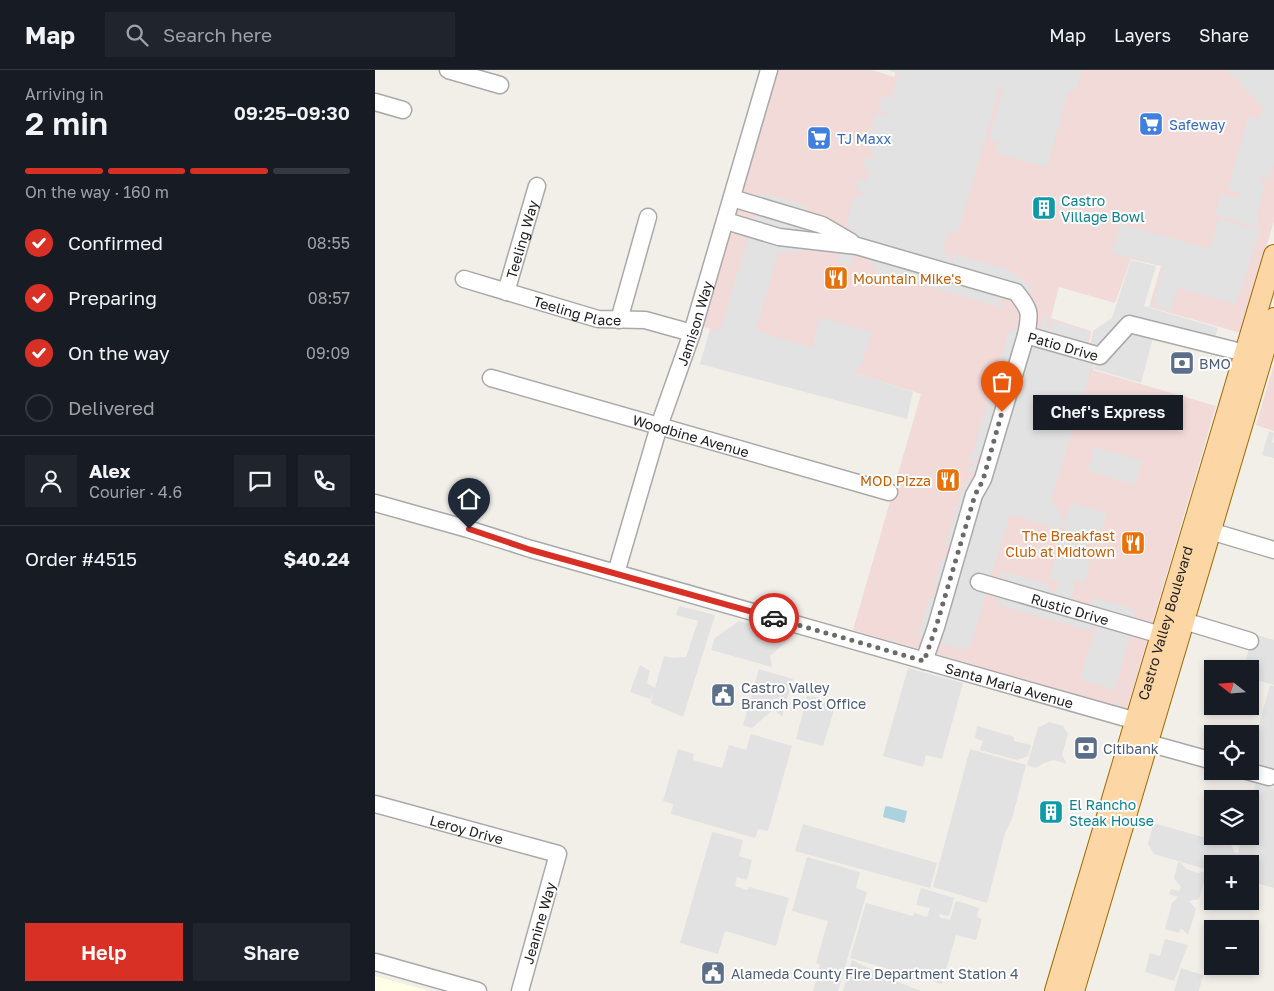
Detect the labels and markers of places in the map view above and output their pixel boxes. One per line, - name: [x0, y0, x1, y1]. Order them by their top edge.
- supermarket icon: Safeway: [1138, 111, 1164, 137]
- place label: Safeway: [1169, 116, 1226, 133]
- supermarket icon: TJ Maxx: [806, 125, 832, 151]
- place label: TJ Maxx: [837, 130, 892, 147]
- place label: Castro Village Bowl: [1061, 192, 1145, 225]
- building icon: Castro Village Bowl: [1031, 195, 1057, 221]
- restaurant icon: Mountain Mike's: [823, 265, 849, 291]
- place label: Mountain Mike's: [853, 270, 962, 287]
- bank icon: BMO: [1169, 350, 1195, 376]
- place label: BMO: [1199, 355, 1231, 372]
- pin: [981, 361, 1023, 412]
- callout: Chef's Express: [1032, 394, 1182, 430]
- restaurant icon: MOD Pizza: [935, 467, 961, 493]
- place label: MOD Pizza: [860, 472, 931, 489]
- pin: [448, 478, 490, 529]
- place label: The Breakfast Club at Midtown: [1005, 527, 1115, 560]
- restaurant icon: The Breakfast Club at Midtown: [1120, 530, 1146, 556]
- place label: Castro Valley Branch Post Office: [741, 679, 866, 712]
- public building icon: Castro Valley Branch Post Office: [710, 682, 736, 708]
- bank icon: Citibank: [1073, 735, 1099, 761]
- place label: Citibank: [1103, 740, 1159, 757]
- place label: El Rancho Steak House: [1069, 796, 1154, 829]
- building icon: El Rancho Steak House: [1038, 799, 1064, 825]
- public building icon: Alameda County Fire Department Station 4: [700, 960, 726, 986]
- place label: Alameda County Fire Department Station 4: [731, 965, 1018, 982]

